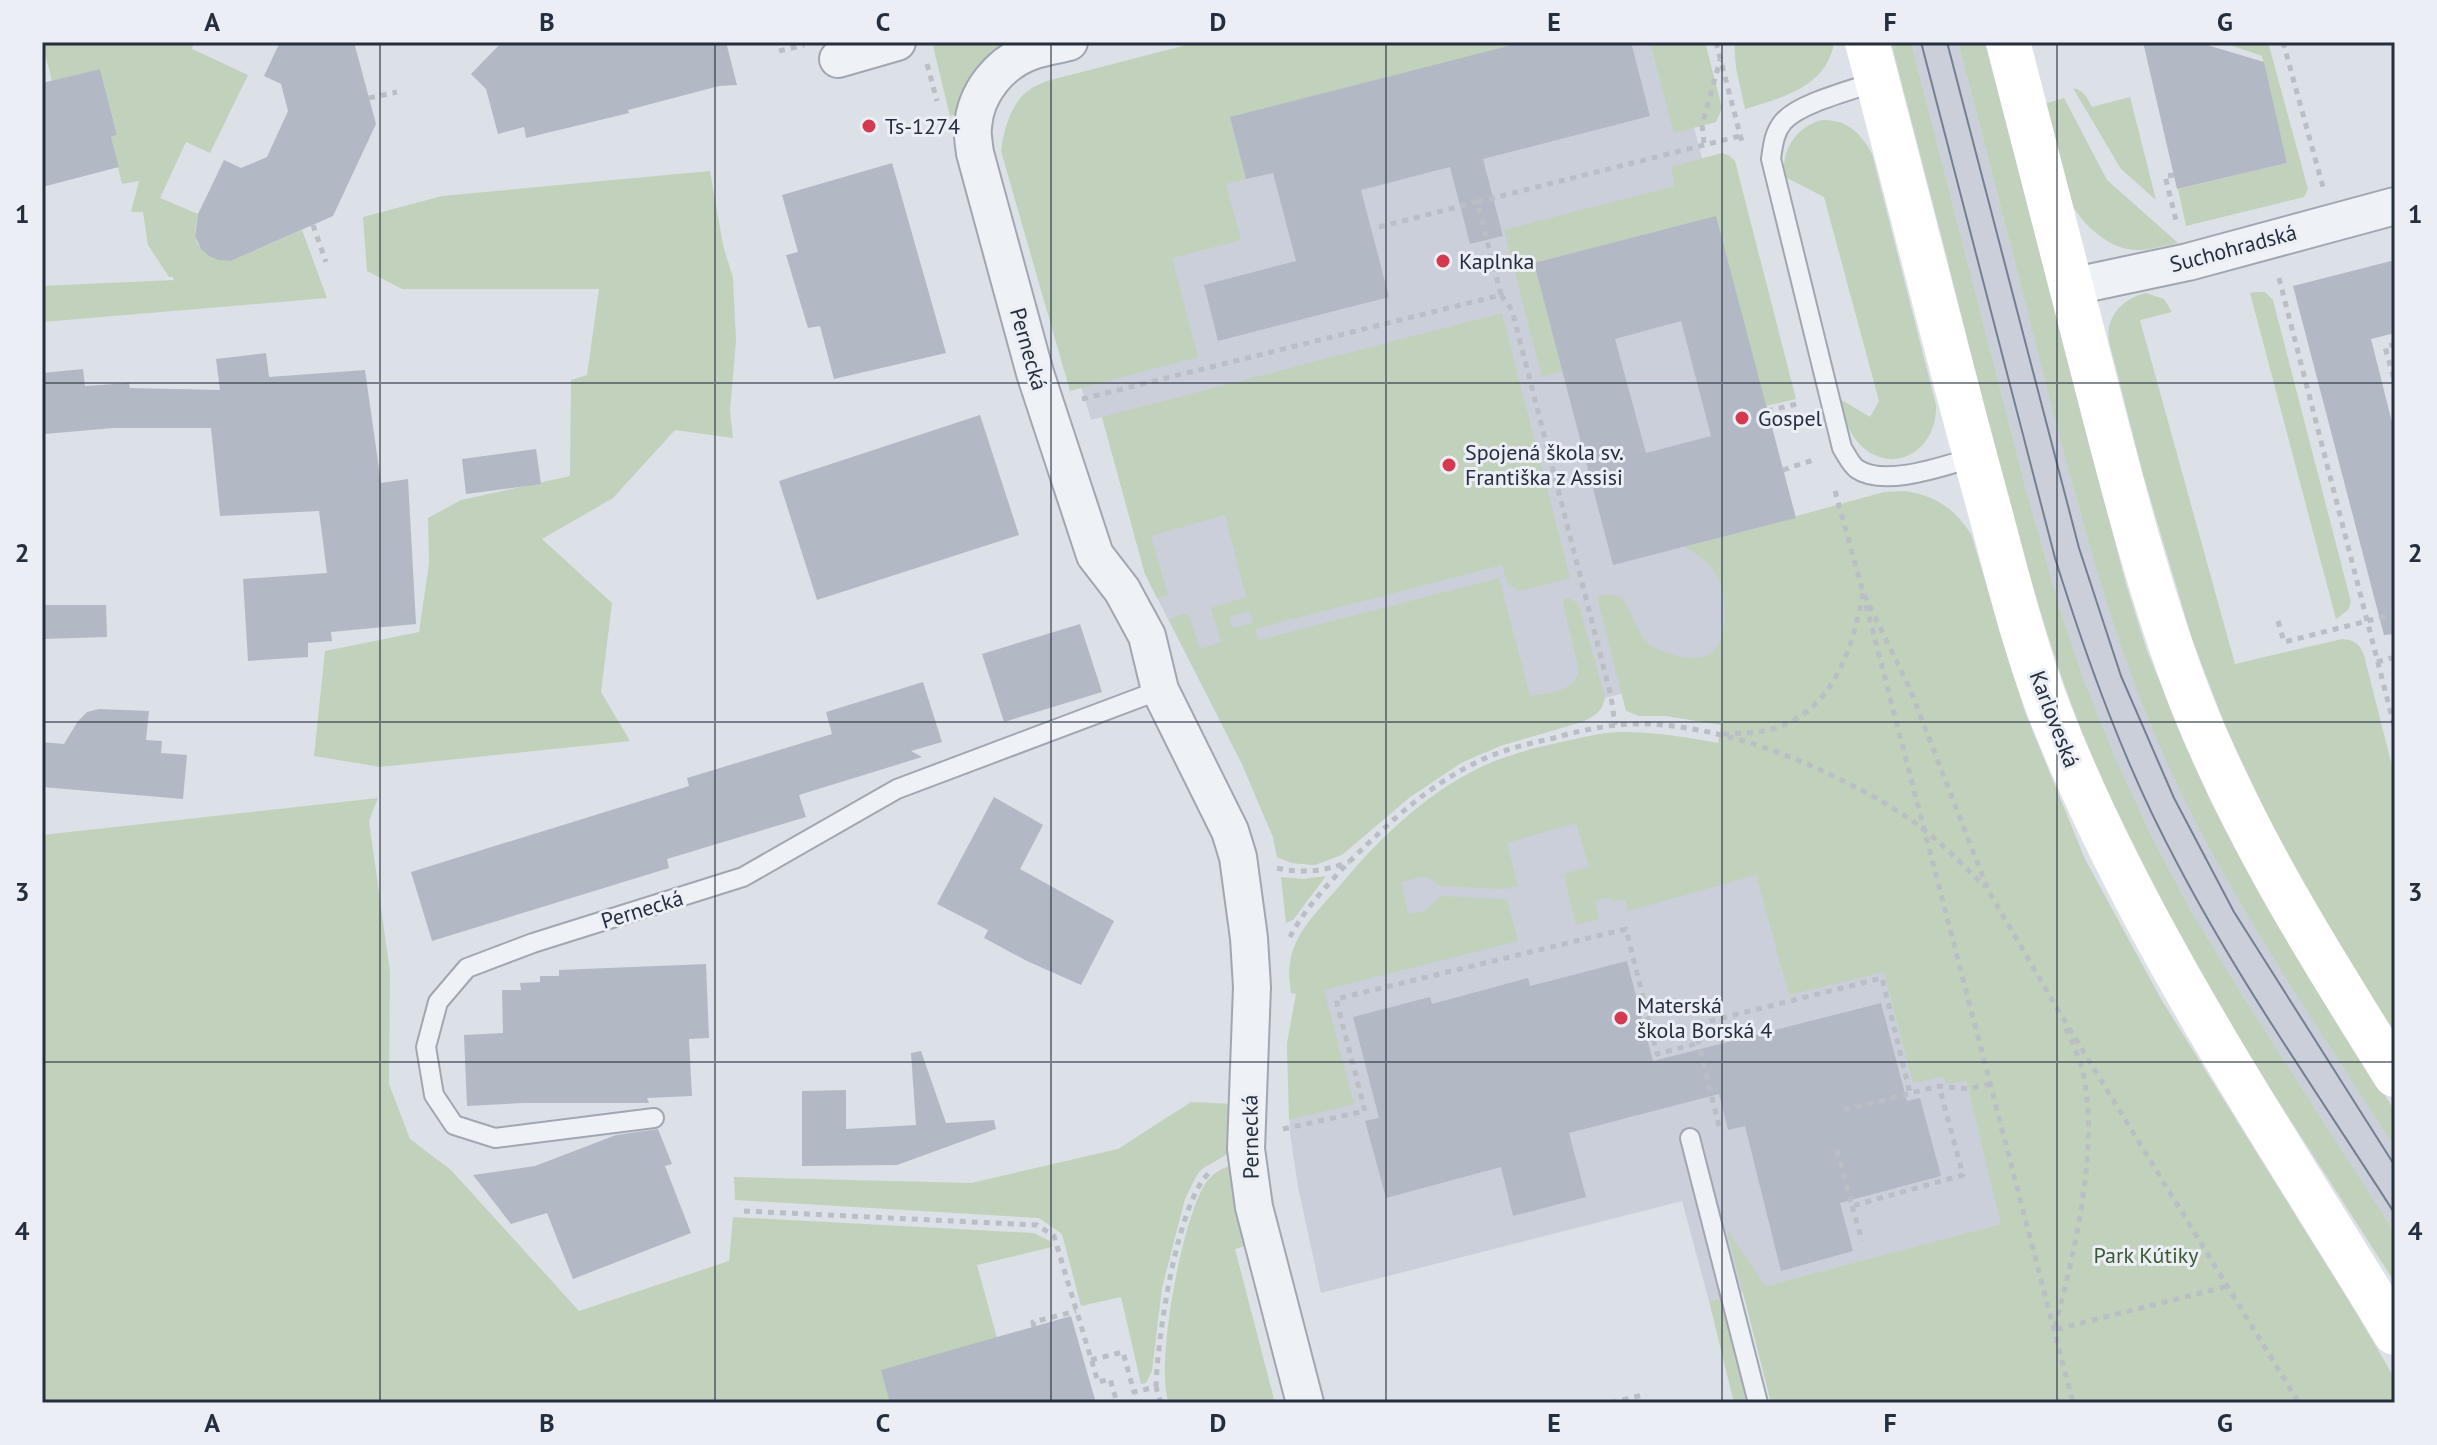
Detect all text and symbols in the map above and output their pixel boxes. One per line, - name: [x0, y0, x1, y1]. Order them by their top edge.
- text: A: [204, 5, 220, 38]
- text: B: [539, 5, 555, 38]
- text: C: [876, 5, 890, 38]
- text: D: [1210, 5, 1226, 38]
- text: E: [1547, 5, 1561, 38]
- text: F: [1883, 5, 1897, 38]
- text: G: [2217, 5, 2233, 38]
- place label: Ts-1274: [885, 112, 960, 140]
- marker: Ts-1274: [860, 117, 878, 135]
- text: 1: [15, 197, 29, 230]
- text: 1: [2408, 197, 2422, 230]
- street label: Suchohradská: [2166, 218, 2300, 278]
- place label: Kaplnka: [1459, 247, 1535, 275]
- marker: Kaplnka: [1434, 252, 1452, 270]
- street label: Pernecká: [1004, 305, 1054, 393]
- place label: Gospel: [1758, 404, 1823, 432]
- marker: Gospel: [1733, 409, 1751, 427]
- place label: Spojená škola sv. Františka z Assisi: [1465, 438, 1624, 491]
- marker: Spojená škola sv. Františka z Assisi: [1440, 456, 1458, 474]
- text: 2: [15, 536, 29, 569]
- text: 2: [2408, 536, 2422, 569]
- street label: Karloveská: [2024, 667, 2086, 771]
- text: 3: [15, 875, 29, 908]
- text: 3: [2408, 875, 2422, 908]
- street label: Pernecká: [597, 883, 687, 935]
- place label: Materská škola Borská 4: [1637, 991, 1772, 1044]
- marker: Materská škola Borská 4: [1612, 1009, 1630, 1027]
- street label: Pernecká: [1235, 1095, 1265, 1179]
- text: 4: [15, 1214, 30, 1247]
- text: 4: [2408, 1214, 2423, 1247]
- park label: Park Kútiky: [2094, 1241, 2199, 1269]
- text: A: [204, 1406, 220, 1439]
- text: B: [539, 1406, 555, 1439]
- text: C: [876, 1406, 890, 1439]
- text: D: [1210, 1406, 1226, 1439]
- text: E: [1547, 1406, 1561, 1439]
- text: F: [1883, 1406, 1897, 1439]
- text: G: [2217, 1406, 2233, 1439]

